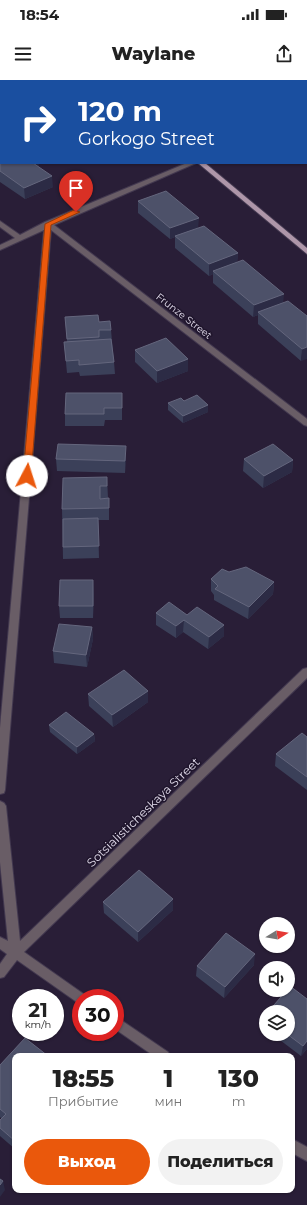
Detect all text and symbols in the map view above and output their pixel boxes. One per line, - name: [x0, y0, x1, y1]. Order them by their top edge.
- text: 18:54: [20, 5, 59, 24]
- icon: menu: [12, 43, 34, 65]
- text: Waylane: [112, 43, 195, 65]
- icon: share: [273, 43, 295, 65]
- text: 120 m: [78, 94, 162, 128]
- icon: right: [12, 96, 64, 148]
- text: Gorkogo Street: [78, 128, 215, 150]
- pin: [59, 171, 93, 212]
- icon: arrive: [65, 177, 87, 199]
- street label: Frunze Street: [153, 290, 215, 342]
- position arrow: [6, 455, 48, 497]
- street label: Sotsialisticheskaya Street: [84, 754, 203, 870]
- north arrow: [259, 917, 295, 953]
- map controls: [259, 917, 295, 1041]
- button: sound: [259, 961, 295, 997]
- speed limit sign: 30: [72, 989, 124, 1041]
- text: 21: [28, 998, 48, 1022]
- button: layers: [259, 1005, 295, 1041]
- text: km/h: [25, 1018, 51, 1031]
- text: 18:55: [52, 1064, 114, 1093]
- text: 1: [164, 1064, 173, 1093]
- text: 130: [218, 1064, 259, 1093]
- text: Прибытие: [48, 1093, 118, 1109]
- text: мин: [154, 1093, 182, 1109]
- text: m: [232, 1093, 246, 1109]
- button: Выход: [24, 1139, 150, 1185]
- button: Поделиться: [158, 1139, 283, 1185]

